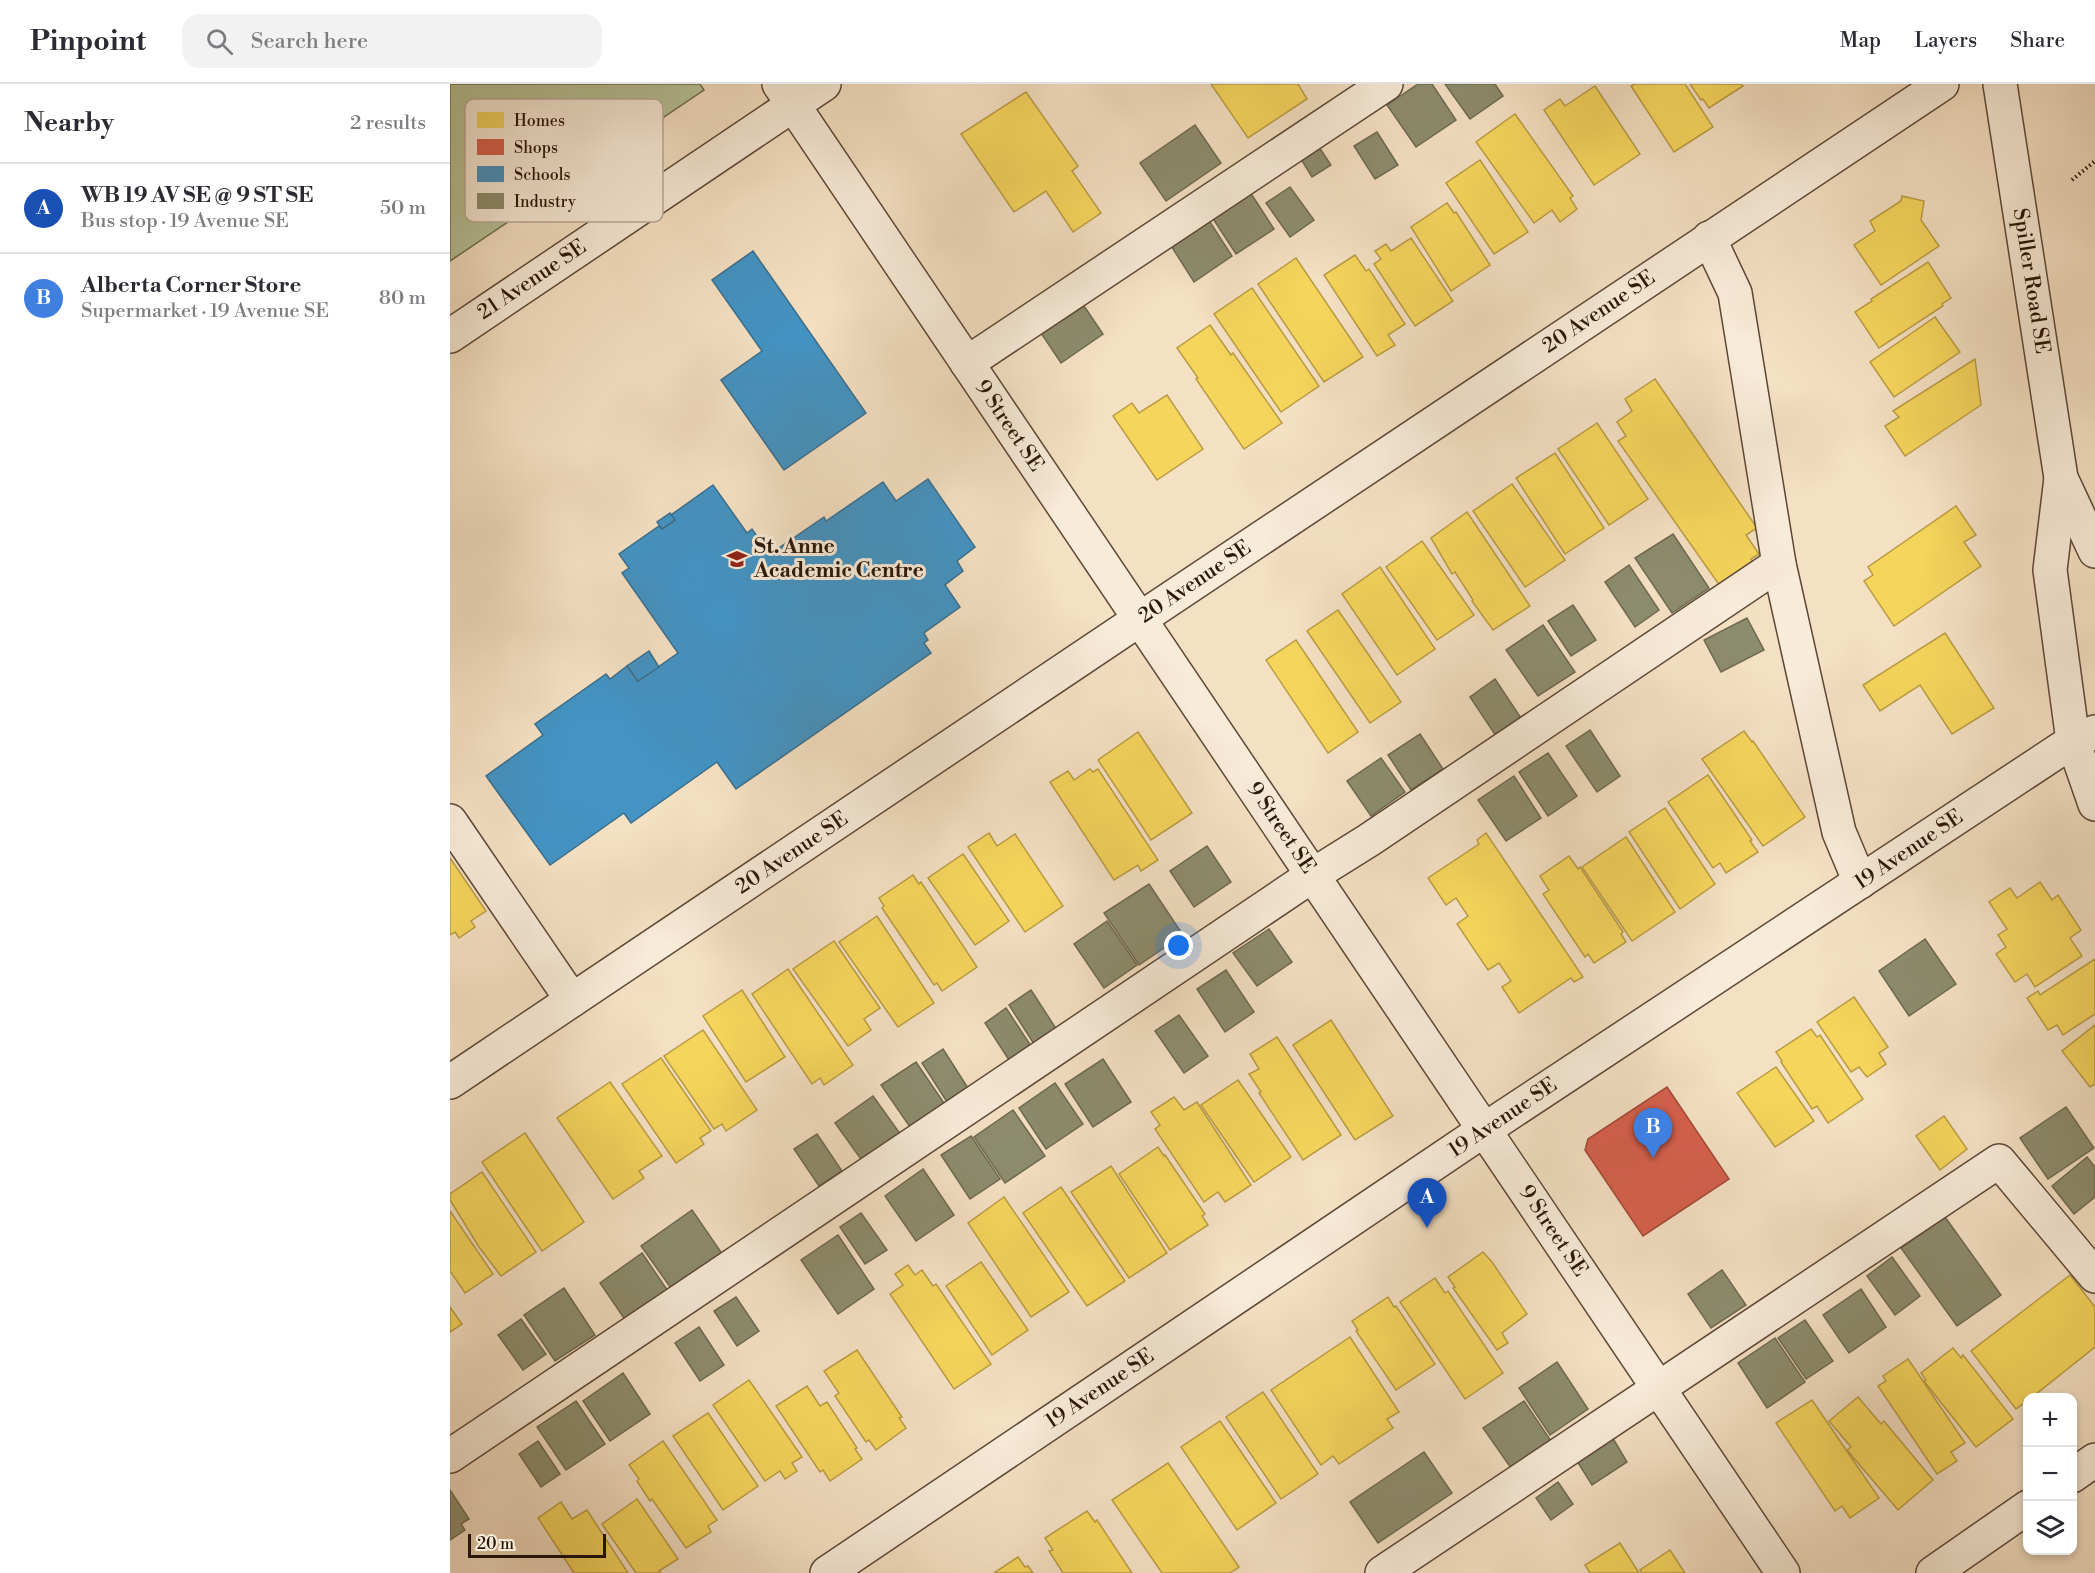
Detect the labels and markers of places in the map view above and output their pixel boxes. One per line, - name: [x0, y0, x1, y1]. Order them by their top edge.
- place label: St. Anne Academic Centre: [753, 534, 924, 584]
- school or university icon: St. Anne Academic Centre: [725, 547, 749, 571]
- pin: B: [1634, 1108, 1672, 1158]
- pin: A: [1408, 1178, 1446, 1228]

